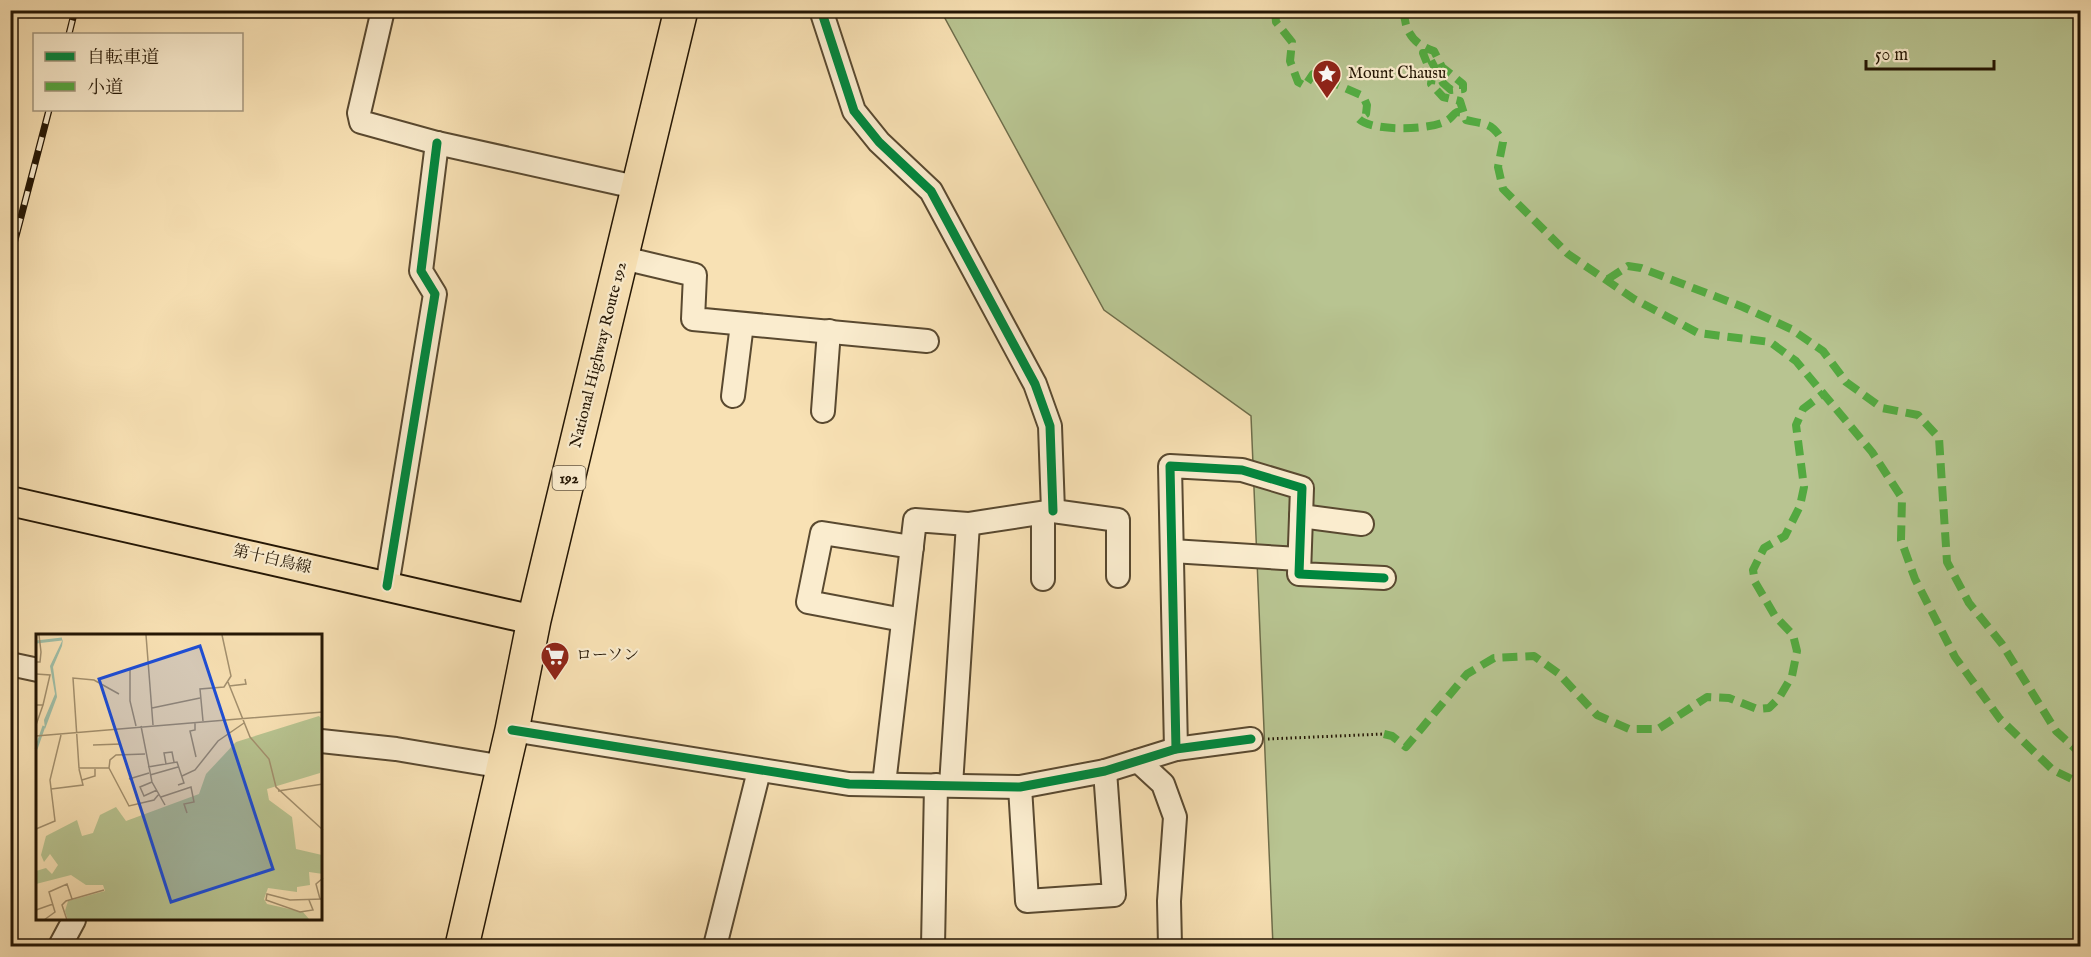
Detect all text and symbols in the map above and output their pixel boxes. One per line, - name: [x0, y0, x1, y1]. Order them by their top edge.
- legend: [33, 33, 243, 111]
- scale bar: [1866, 33, 1994, 71]
- text: 50 m: [1875, 44, 1908, 67]
- text: 自転車道: [87, 47, 159, 70]
- place icon: Mount Chausu: [1311, 58, 1343, 100]
- place label: Mount Chausu: [1348, 64, 1446, 84]
- text: 小道: [87, 77, 123, 100]
- street label: National Highway Route 192: [566, 260, 632, 450]
- road number: 192: [552, 466, 586, 490]
- street label: 第十白鳥線: [231, 541, 313, 579]
- inset map: [36, 634, 322, 921]
- supermarket icon: ローソン: [539, 640, 571, 682]
- place label: ローソン: [576, 646, 639, 666]

